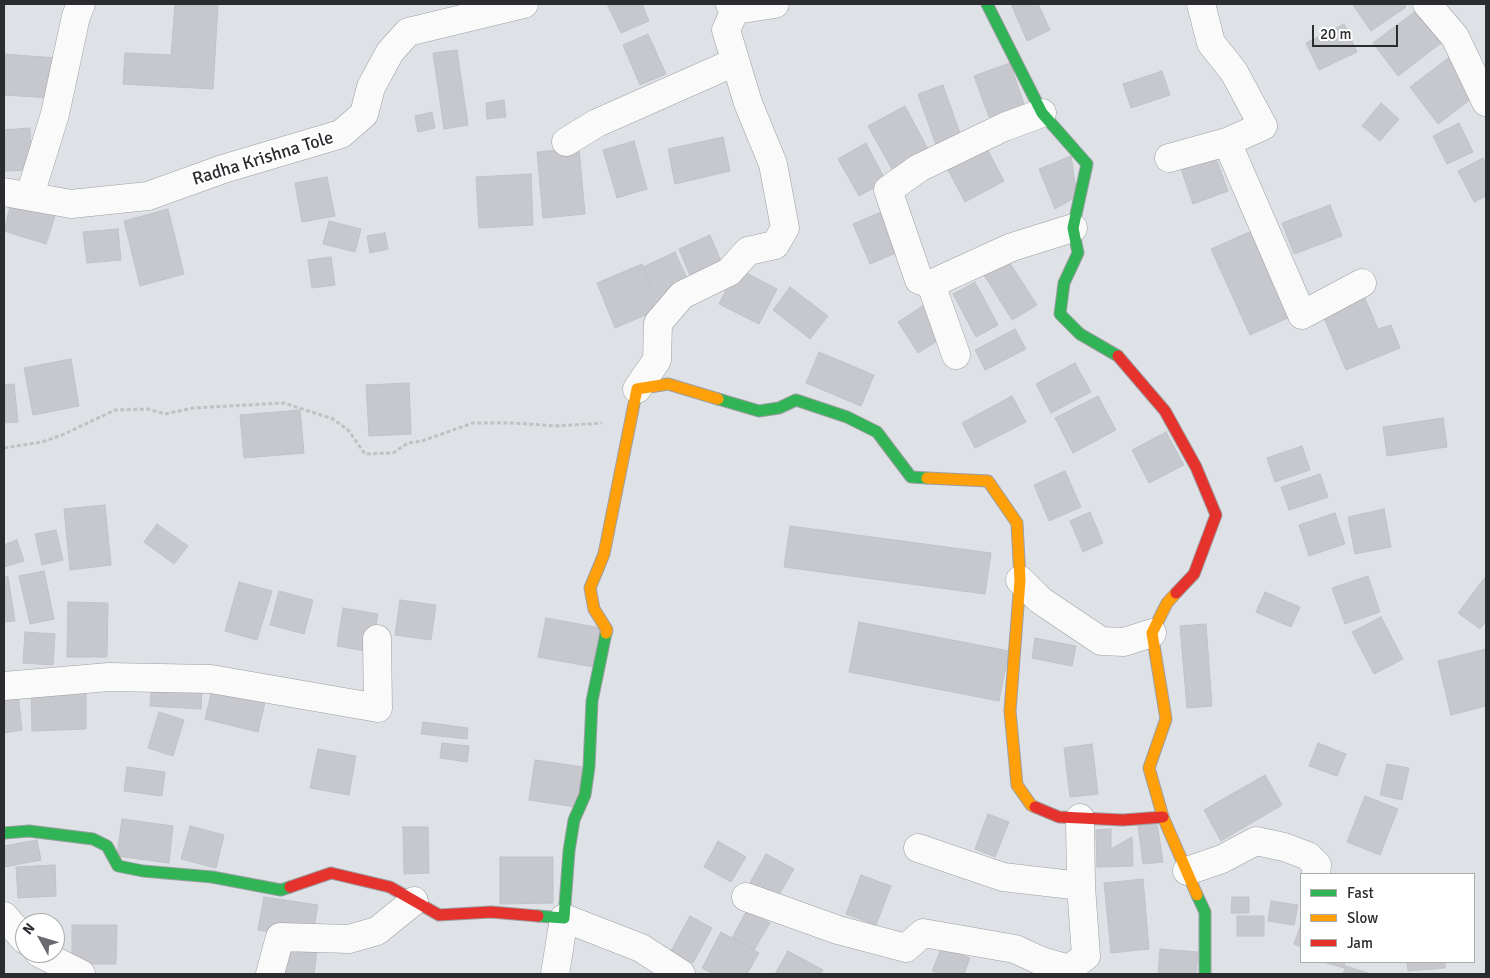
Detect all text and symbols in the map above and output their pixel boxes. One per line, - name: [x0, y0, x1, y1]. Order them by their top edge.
- scale bar: [1315, 15, 1401, 47]
- text: 20 m: [1320, 25, 1351, 43]
- street label: Radha Krishna Tole: [190, 127, 336, 191]
- legend: [1300, 873, 1475, 963]
- text: Fast: [1347, 884, 1374, 902]
- text: Slow: [1347, 909, 1378, 927]
- north arrow: [15, 913, 65, 963]
- text: N: [19, 920, 38, 938]
- text: Jam: [1347, 934, 1373, 952]

